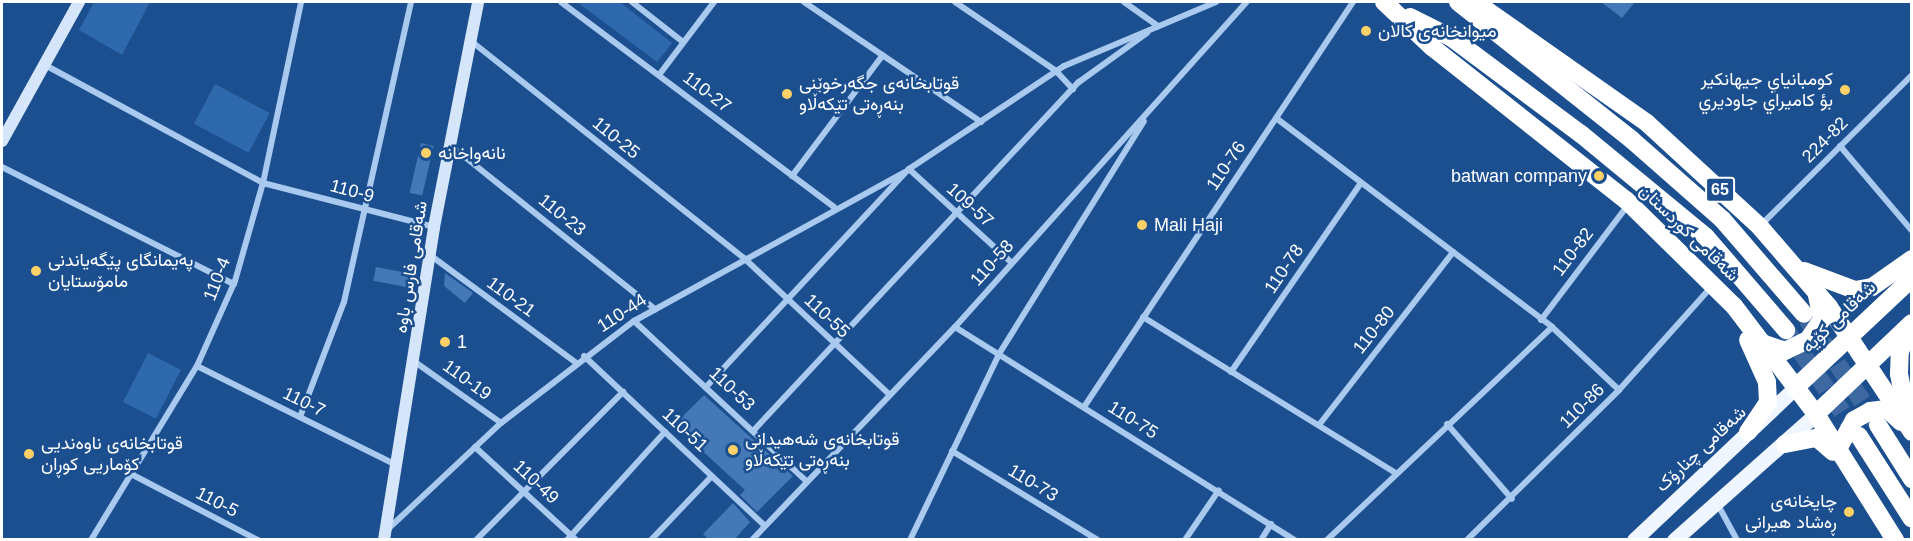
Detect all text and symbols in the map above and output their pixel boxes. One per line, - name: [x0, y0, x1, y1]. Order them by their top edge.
- place label: میوانخانەی کالان: [1378, 20, 1497, 42]
- marker: میوانخانەی کالان: [1359, 24, 1373, 38]
- street label: 110-27: [679, 67, 735, 117]
- place label: كومبانياي جيهانكير بؤ كاميراي جاوديري: [1698, 69, 1833, 112]
- place label: قوتابخانەی جگەرخوێنی بنەڕەتی تێکەڵاو: [799, 73, 959, 116]
- marker: كومبانياي جيهانكير بؤ كاميراي جاوديري: [1838, 83, 1852, 97]
- marker: قوتابخانەی جگەرخوێنی بنەڕەتی تێکەڵاو: [780, 87, 794, 101]
- street label: 110-25: [588, 112, 644, 164]
- street label: 224-82: [1798, 113, 1852, 167]
- street label: 110-76: [1202, 137, 1250, 195]
- place label: نانەواخانە: [438, 142, 506, 164]
- marker: نانەواخانە: [419, 146, 433, 160]
- place label: batwan company: [1451, 165, 1587, 187]
- marker: batwan company: [1592, 169, 1606, 183]
- street label: 110-9: [328, 175, 376, 207]
- road number: 65: [1705, 177, 1735, 203]
- street label: 109-57: [942, 178, 998, 232]
- street label: شەقامی کوردستان: [1635, 180, 1743, 286]
- street label: 110-23: [534, 189, 590, 241]
- street label: شەقامی فارس باوە: [390, 199, 432, 335]
- place label: Mali Haji: [1154, 214, 1223, 236]
- marker: Mali Haji: [1135, 218, 1149, 232]
- street label: 110-82: [1548, 224, 1598, 280]
- street label: 110-58: [966, 235, 1018, 291]
- street label: 110-78: [1260, 240, 1308, 298]
- place label: پەیمانگای پێگەیاندنی مامۆستایان: [48, 250, 193, 292]
- street label: 110-4: [199, 254, 235, 304]
- marker: پەیمانگای پێگەیاندنی مامۆستایان: [29, 264, 43, 278]
- street label: 110-21: [483, 272, 539, 322]
- street label: شەقامی کۆیە: [1798, 277, 1880, 357]
- street label: 110-44: [593, 289, 651, 337]
- street label: 110-55: [800, 289, 854, 343]
- street label: 110-80: [1349, 302, 1399, 358]
- place label: 1: [457, 331, 467, 353]
- marker: 1: [438, 335, 452, 349]
- street label: 110-19: [439, 355, 495, 405]
- street label: 110-53: [705, 362, 759, 416]
- street label: 110-86: [1555, 379, 1609, 433]
- street label: 110-7: [279, 382, 329, 422]
- street label: 110-75: [1104, 396, 1162, 444]
- street label: شەقامی چنارۆک: [1651, 402, 1751, 496]
- street label: 110-51: [658, 403, 712, 457]
- place label: قوتابخانەی شەهیدانی بنەڕەتی تێکەڵاو: [745, 429, 899, 472]
- place label: قوتابخانەی ناوەندیی کۆماریی کوڕان: [41, 433, 183, 476]
- marker: قوتابخانەی شەهیدانی بنەڕەتی تێکەڵاو: [726, 443, 740, 457]
- marker: قوتابخانەی ناوەندیی کۆماریی کوڕان: [22, 447, 36, 461]
- street label: 110-49: [509, 455, 563, 509]
- street label: 110-73: [1004, 460, 1062, 506]
- street label: 110-5: [192, 482, 242, 522]
- place label: چایخانەی ڕەشاد ھیرانی: [1745, 491, 1837, 534]
- marker: چایخانەی ڕەشاد ھیرانی: [1842, 505, 1856, 519]

